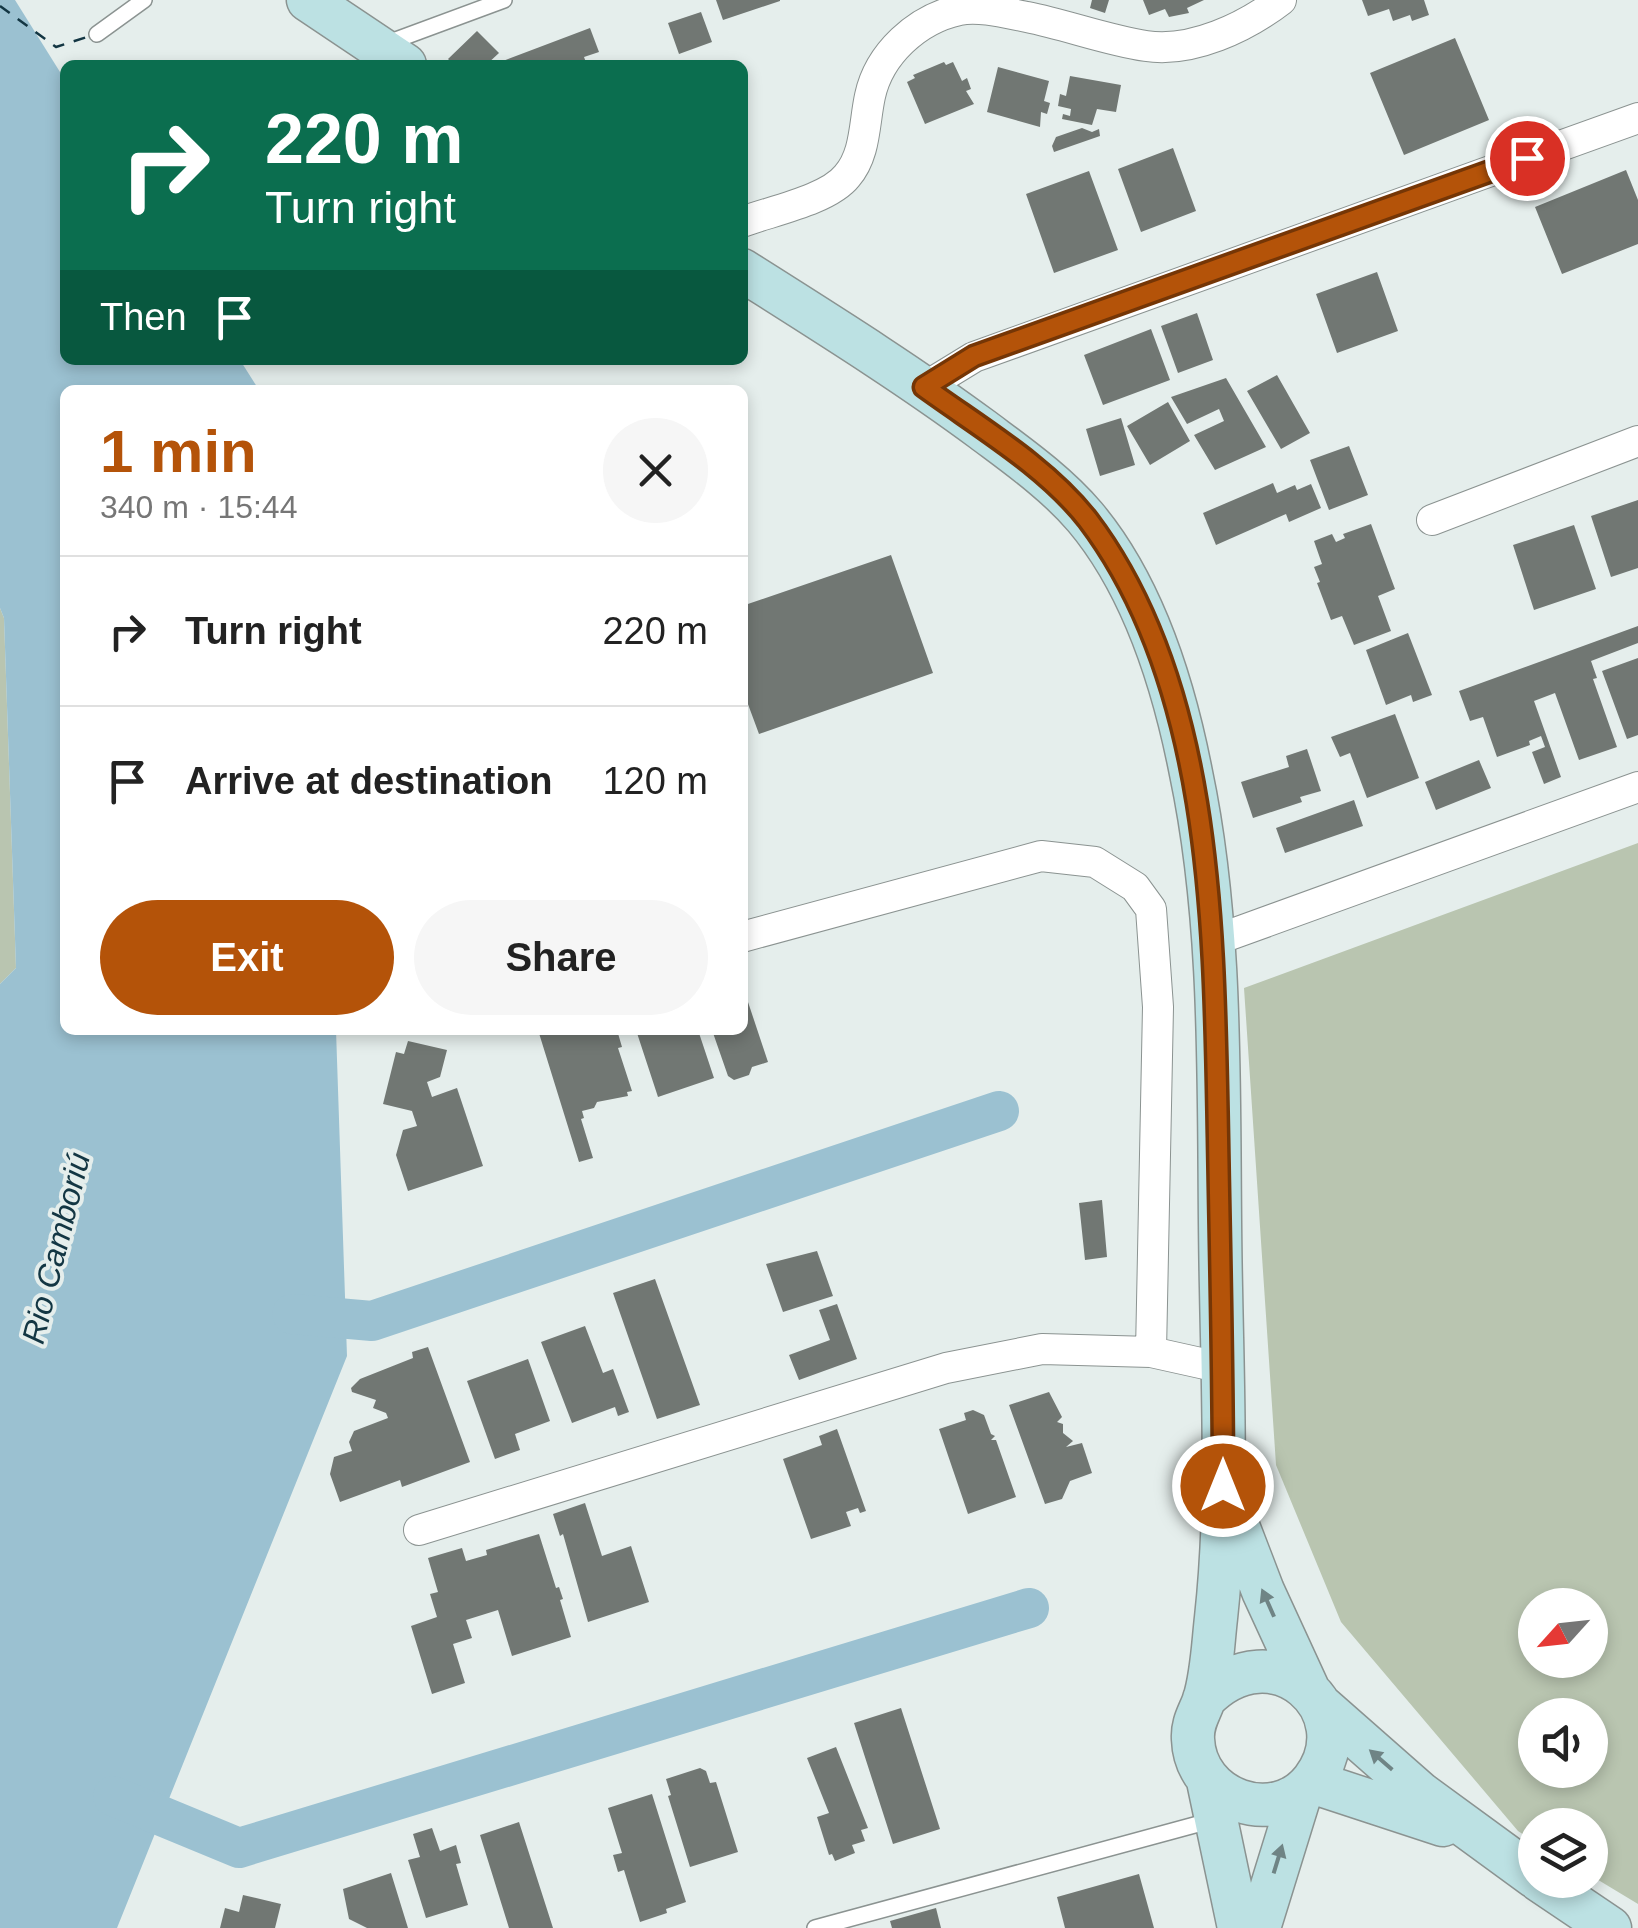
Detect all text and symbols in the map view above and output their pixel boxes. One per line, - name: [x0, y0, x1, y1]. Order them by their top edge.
- icon: right: [100, 100, 230, 230]
- text: 220 m: [265, 100, 463, 178]
- pin: [1485, 116, 1570, 201]
- icon: arrive: [1500, 131, 1555, 186]
- text: Turn right: [265, 182, 456, 233]
- icon: arrive: [207, 290, 262, 345]
- text: Then: [100, 296, 187, 338]
- text: 1 min: [100, 418, 257, 485]
- button: close: [603, 418, 708, 523]
- text: 340 m · 15:44: [100, 489, 297, 525]
- icon: right: [100, 604, 155, 659]
- text: Turn right: [185, 610, 362, 652]
- text: 220 m: [602, 610, 708, 652]
- icon: arrive: [100, 754, 155, 809]
- text: Arrive at destination: [185, 760, 552, 802]
- text: 120 m: [602, 760, 708, 802]
- button: Exit: [100, 900, 394, 1015]
- button: Share: [414, 900, 708, 1015]
- water label: Rio Camboriú: [15, 1149, 97, 1347]
- position arrow: [1171, 1434, 1275, 1538]
- one-way arrow: [1260, 1588, 1276, 1617]
- north arrow: [1518, 1588, 1608, 1678]
- map controls: [1518, 1588, 1608, 1898]
- button: sound: [1518, 1698, 1608, 1788]
- one-way arrow: [1369, 1749, 1394, 1771]
- button: layers: [1518, 1808, 1608, 1898]
- one-way arrow: [1271, 1844, 1286, 1874]

